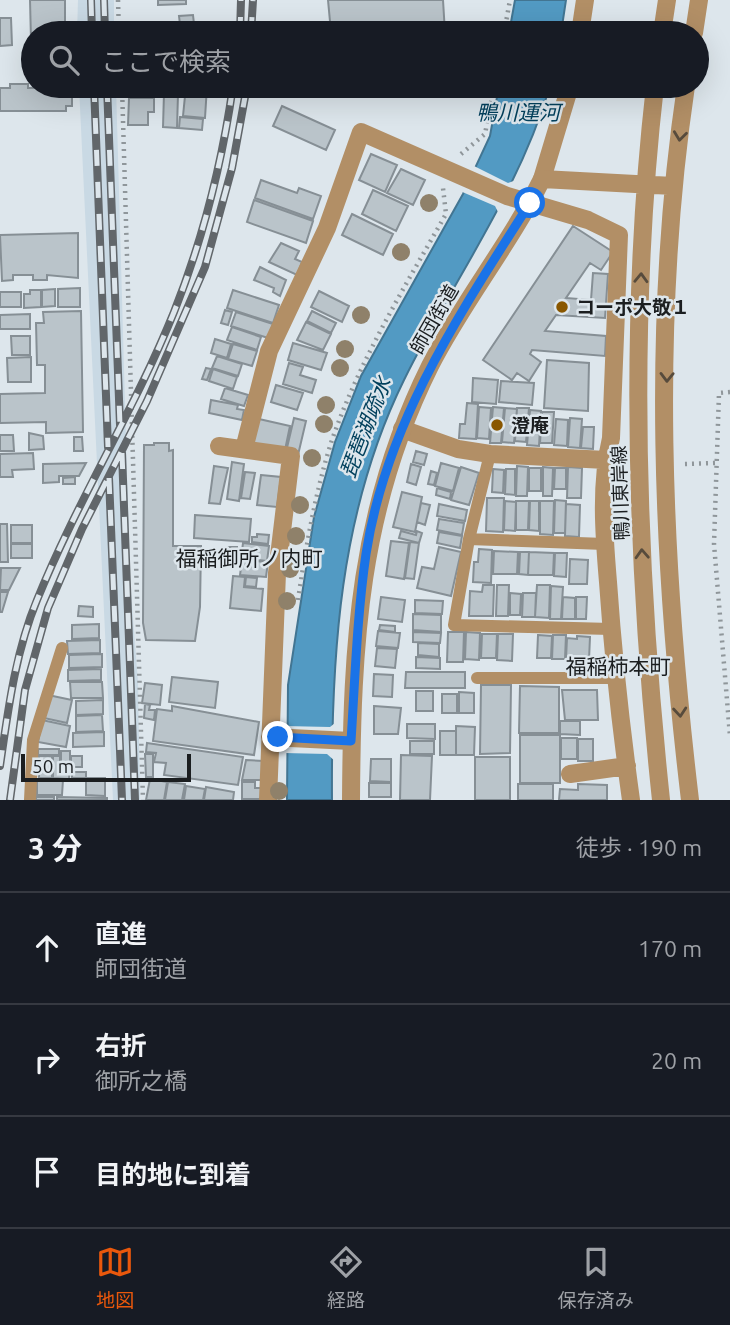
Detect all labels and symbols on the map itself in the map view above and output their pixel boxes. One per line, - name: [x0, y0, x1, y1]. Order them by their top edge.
- water label: 鴨川運河: [476, 100, 564, 124]
- one-way arrow: [672, 130, 687, 142]
- route start: [514, 187, 545, 218]
- one-way arrow: [634, 272, 649, 283]
- street label: 師団街道: [405, 281, 463, 357]
- place label: コーポ大敬１: [576, 296, 690, 318]
- marker: コーポ大敬１: [554, 299, 570, 315]
- one-way arrow: [659, 371, 674, 382]
- water label: 琵琶湖疏水: [335, 372, 396, 480]
- place label: 澄庵: [511, 414, 549, 436]
- marker: 澄庵: [489, 417, 505, 433]
- street label: 鴨川東岸線: [607, 445, 633, 541]
- district label: 福稲御所ノ内町: [176, 546, 323, 570]
- one-way arrow: [635, 548, 650, 559]
- district label: 福稲柿本町: [566, 654, 671, 678]
- one-way arrow: [672, 707, 687, 718]
- route end: [262, 721, 293, 752]
- scale bar: [21, 751, 191, 783]

